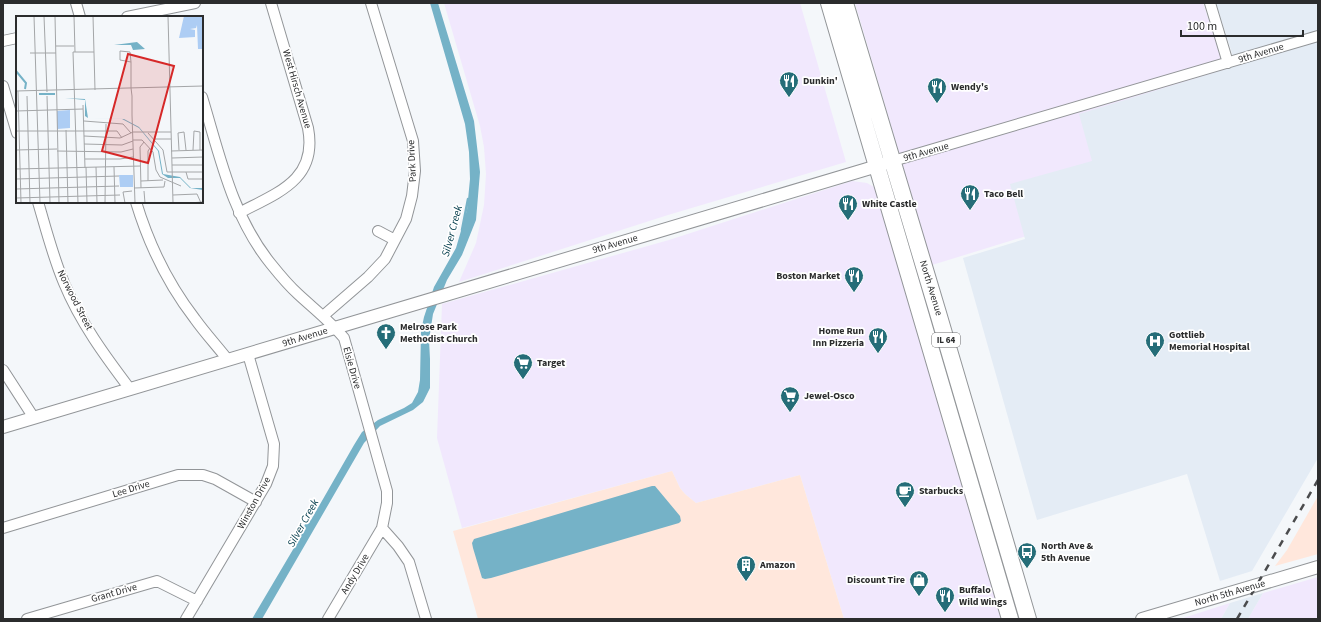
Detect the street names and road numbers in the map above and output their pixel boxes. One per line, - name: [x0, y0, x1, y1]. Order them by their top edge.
- street label: 9th Avenue: [1237, 39, 1285, 67]
- street label: West Hirsch Avenue: [279, 48, 315, 130]
- street label: Park Drive: [404, 139, 420, 183]
- street label: 9th Avenue: [902, 139, 950, 165]
- street label: 9th Avenue: [591, 231, 639, 257]
- street label: North Avenue: [916, 259, 946, 317]
- street label: Norwood Street: [54, 267, 97, 333]
- street label: 9th Avenue: [281, 323, 329, 351]
- road number: IL 64: [932, 333, 960, 347]
- street label: Elsie Drive: [339, 345, 365, 391]
- street label: Winston Drive: [234, 474, 274, 532]
- street label: Lee Drive: [111, 477, 151, 501]
- street label: Andy Drive: [337, 551, 373, 597]
- street label: North 5th Avenue: [1193, 576, 1267, 610]
- street label: Grant Drive: [89, 580, 139, 606]

